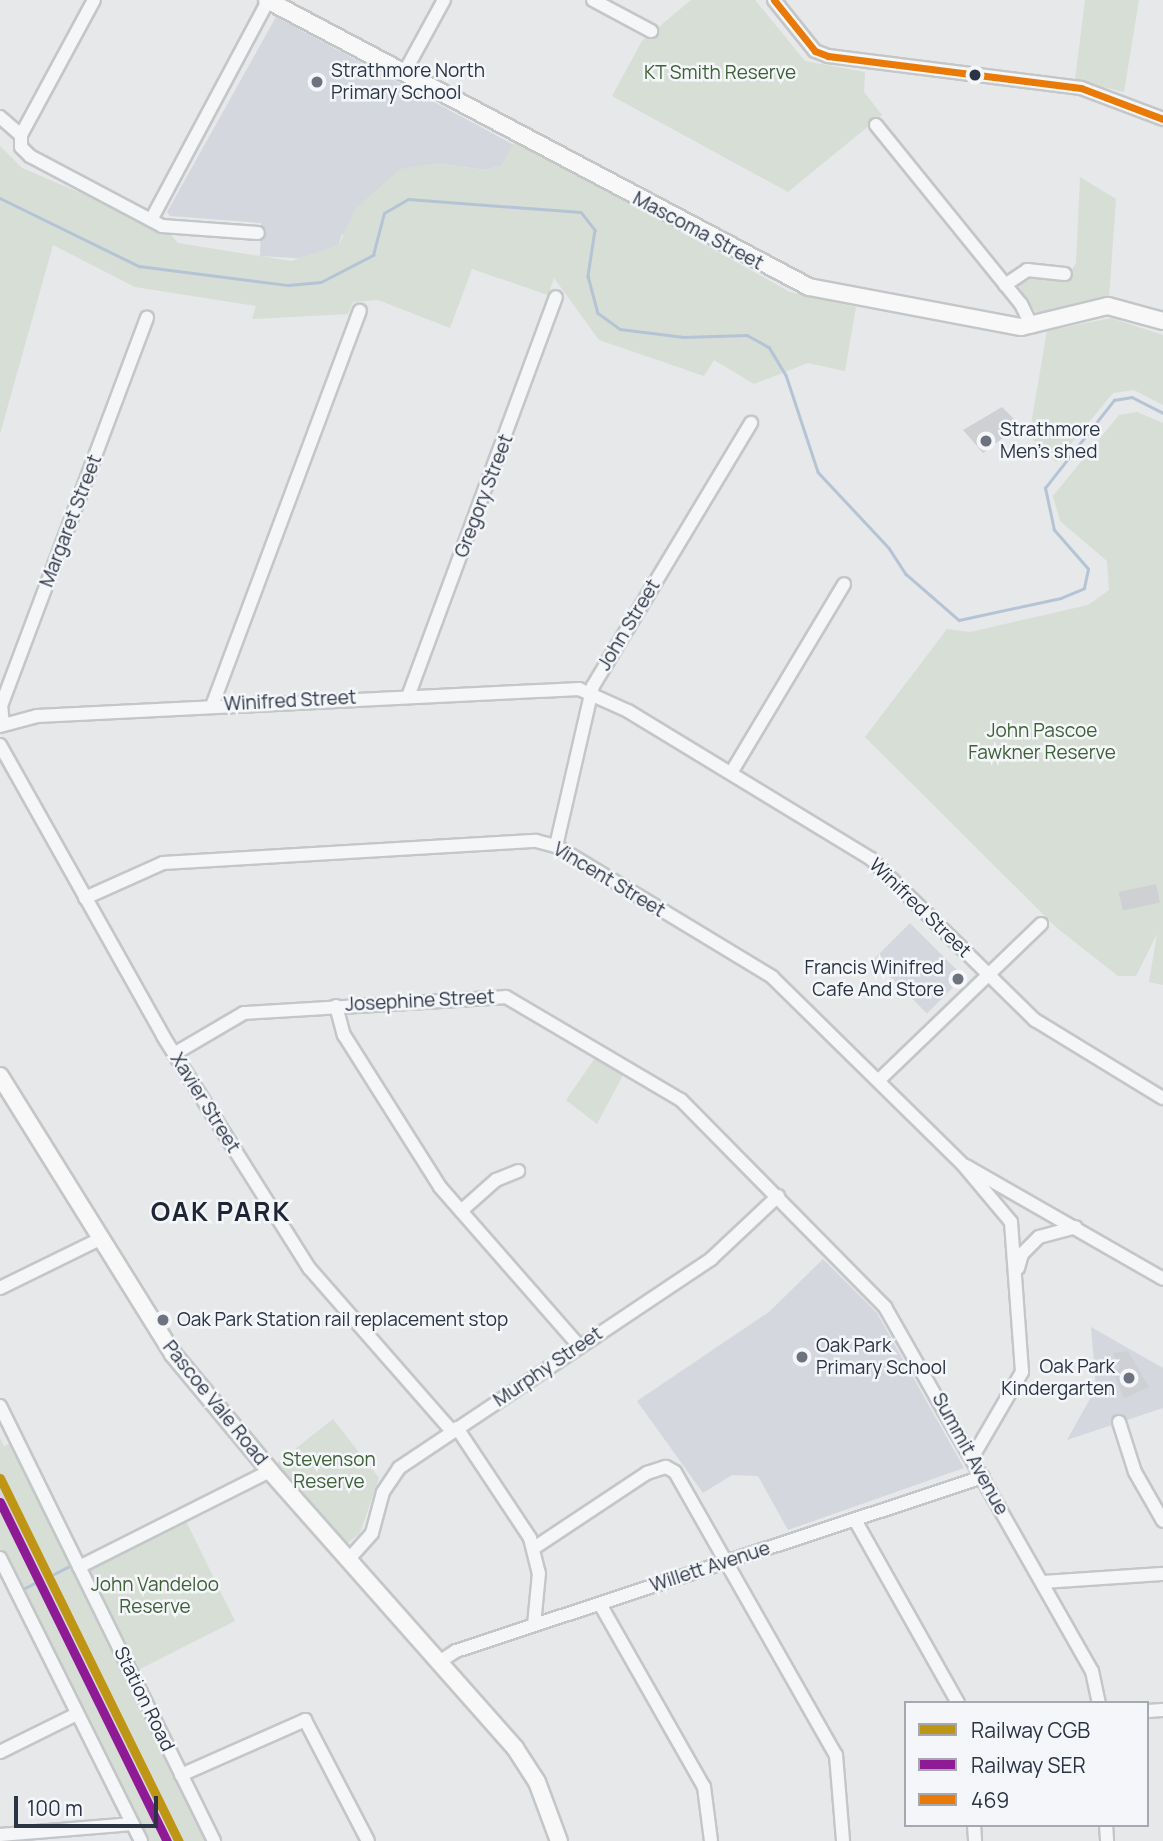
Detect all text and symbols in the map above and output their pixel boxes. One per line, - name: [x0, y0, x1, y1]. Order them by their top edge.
- place label: Strathmore North Primary School: [331, 60, 485, 104]
- park label: KT Smith Reserve: [644, 62, 796, 84]
- unlabelled marker: [968, 68, 982, 82]
- marker: Strathmore North Primary School: [309, 74, 325, 90]
- street label: Mascoma Street: [629, 187, 767, 275]
- place label: Strathmore Men's shed: [1000, 419, 1100, 463]
- street label: Gregory Street: [450, 431, 518, 561]
- marker: Strathmore Men's shed: [978, 433, 994, 449]
- street label: Margaret Street: [35, 452, 107, 590]
- street label: John Street: [593, 575, 665, 675]
- street label: Winifred Street: [223, 686, 357, 716]
- park label: John Pascoe Fawkner Reserve: [968, 720, 1116, 764]
- street label: Vincent Street: [549, 838, 669, 922]
- street label: Winifred Street: [864, 854, 976, 962]
- place label: Francis Winifred Cafe And Store: [804, 957, 944, 1001]
- marker: Francis Winifred Cafe And Store: [950, 971, 966, 987]
- street label: Josephine Street: [345, 986, 495, 1016]
- street label: Xavier Street: [165, 1049, 245, 1157]
- district label: OAK PARK: [151, 1196, 291, 1228]
- place label: Oak Park Station rail replacement stop: [177, 1309, 508, 1331]
- marker: Oak Park Station rail replacement stop: [155, 1312, 171, 1328]
- street label: Murphy Street: [489, 1322, 607, 1412]
- place label: Oak Park Primary School: [816, 1335, 946, 1379]
- street label: Pascoe Vale Road: [158, 1336, 272, 1470]
- marker: Oak Park Primary School: [794, 1349, 810, 1365]
- place label: Oak Park Kindergarten: [1001, 1356, 1115, 1400]
- marker: Oak Park Kindergarten: [1121, 1370, 1137, 1386]
- street label: Summit Avenue: [927, 1389, 1013, 1519]
- park label: Stevenson Reserve: [282, 1449, 376, 1493]
- street label: Willett Avenue: [647, 1537, 773, 1597]
- park label: John Vandeloo Reserve: [91, 1574, 219, 1618]
- street label: Station Road: [109, 1643, 179, 1755]
- legend: [904, 1701, 1149, 1827]
- text: Railway CGB: [971, 1716, 1090, 1744]
- text: Railway SER: [971, 1751, 1086, 1779]
- scale bar: [18, 1782, 161, 1826]
- text: 469: [971, 1786, 1009, 1814]
- text: 100 m: [27, 1794, 83, 1822]

